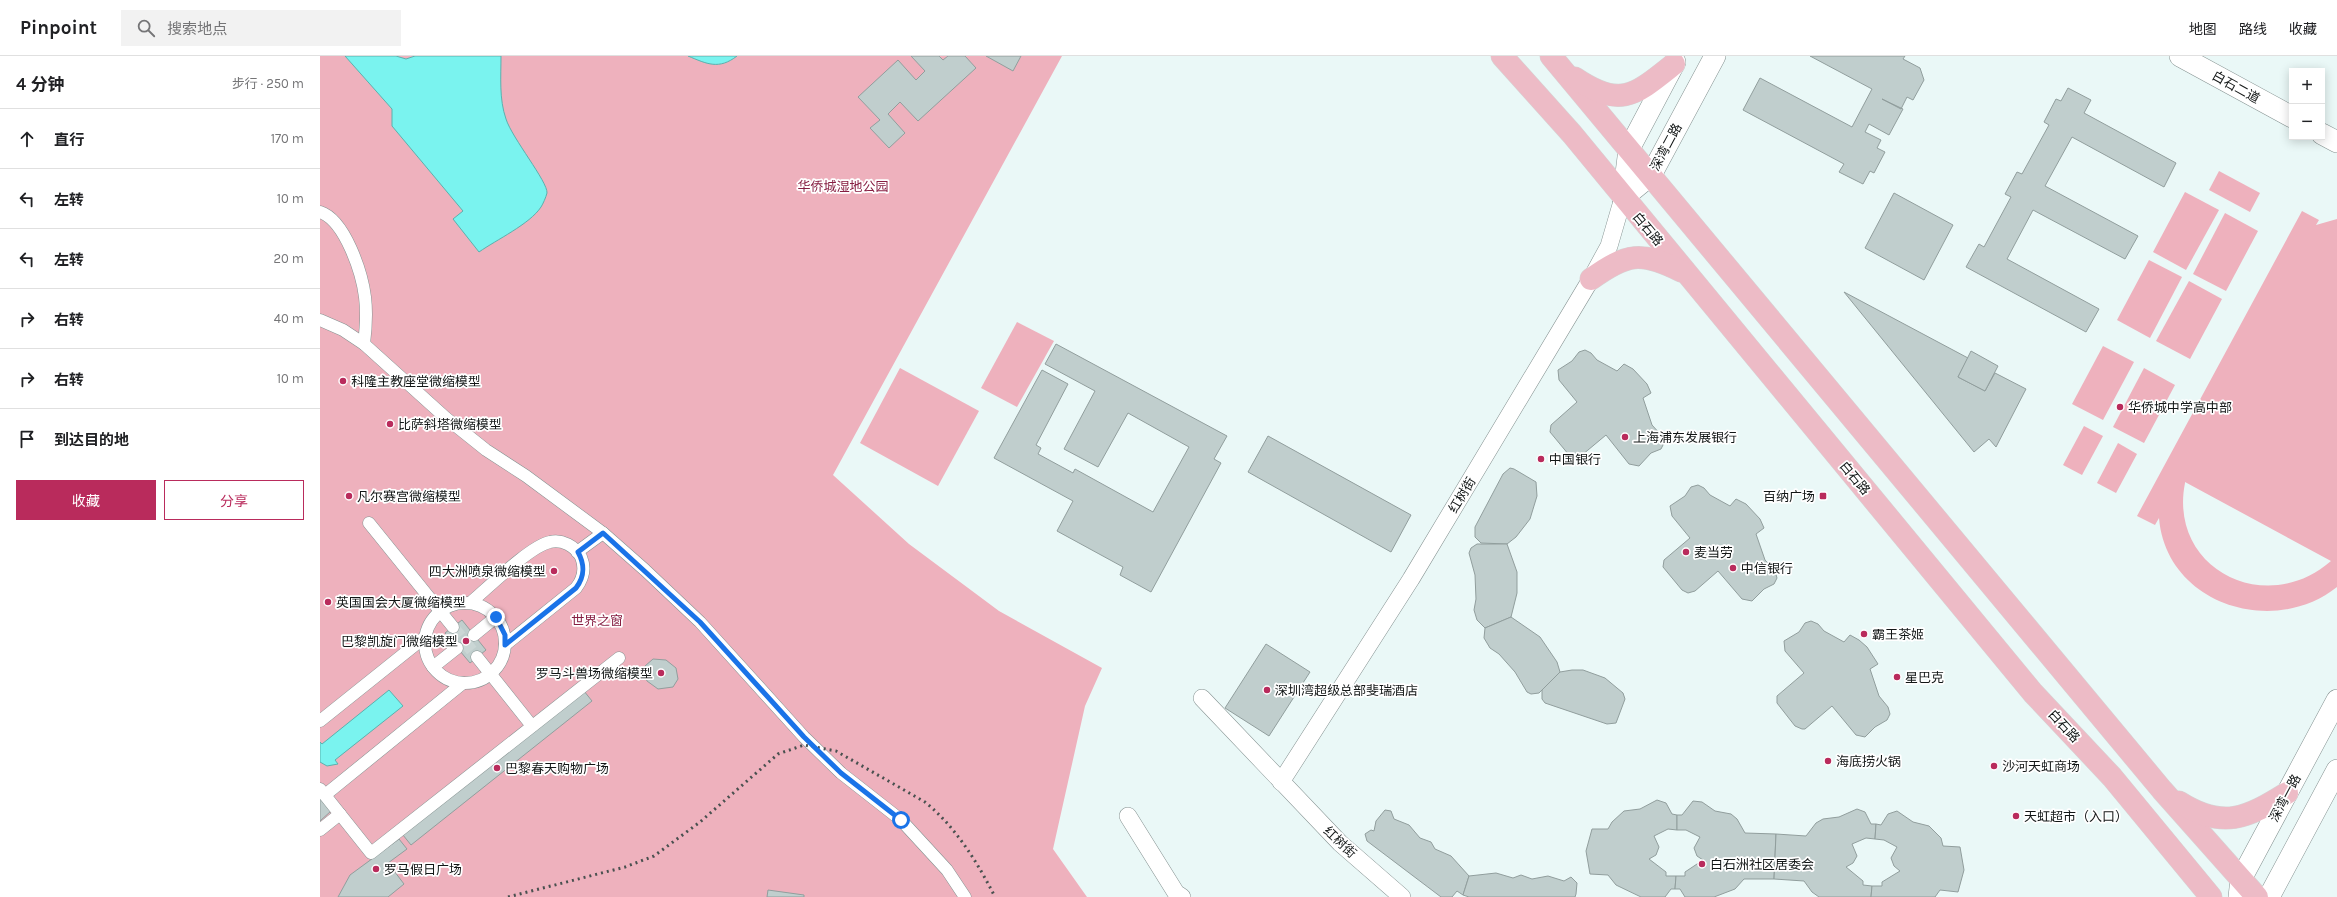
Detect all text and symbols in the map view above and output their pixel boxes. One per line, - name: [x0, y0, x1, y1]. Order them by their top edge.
- search box: [121, 10, 401, 46]
- text: Pinpoint: [20, 17, 97, 39]
- icon: search: [135, 17, 157, 39]
- text: 搜索地点: [167, 20, 227, 38]
- text: 地图: [2189, 21, 2217, 38]
- text: 路线: [2239, 21, 2267, 38]
- text: 收藏: [2289, 21, 2317, 38]
- street label: 白石二道: [2210, 68, 2262, 106]
- map controls: [2289, 68, 2325, 140]
- button: +: [2289, 68, 2325, 104]
- text: 4 分钟: [16, 74, 64, 94]
- text: 步行 · 250 m: [232, 76, 304, 91]
- button: −: [2289, 104, 2325, 140]
- street label: 深湾二路: [1647, 121, 1685, 173]
- icon: ahead: [16, 128, 38, 150]
- text: 直行: [54, 131, 84, 149]
- text: 170 m: [271, 131, 304, 146]
- park label: 华侨城湿地公园: [797, 179, 889, 194]
- icon: left: [16, 188, 38, 210]
- text: 左转: [54, 191, 84, 209]
- text: 10 m: [277, 191, 304, 206]
- street label: 白石路: [1630, 209, 1666, 249]
- icon: left: [16, 248, 38, 270]
- text: 左转: [54, 251, 84, 269]
- text: 20 m: [274, 251, 304, 266]
- icon: right: [16, 308, 38, 330]
- text: 右转: [54, 311, 84, 329]
- text: 40 m: [274, 311, 304, 326]
- icon: right: [16, 368, 38, 390]
- text: 右转: [54, 371, 84, 389]
- text: 10 m: [277, 371, 304, 386]
- place label: 科隆主教座堂微缩模型: [351, 374, 481, 389]
- marker: 科隆主教座堂微缩模型: [338, 376, 348, 386]
- place label: 华侨城中学高中部: [2128, 400, 2232, 415]
- marker: 华侨城中学高中部: [2115, 402, 2125, 412]
- place label: 比萨斜塔微缩模型: [398, 417, 502, 432]
- marker: 比萨斜塔微缩模型: [385, 419, 395, 429]
- icon: arrive: [16, 428, 38, 450]
- place label: 上海浦东发展银行: [1633, 430, 1737, 445]
- text: 到达目的地: [54, 431, 129, 449]
- marker: 上海浦东发展银行: [1620, 432, 1630, 442]
- place label: 中国银行: [1549, 452, 1601, 467]
- marker: 中国银行: [1536, 454, 1546, 464]
- street label: 白石路: [1837, 458, 1873, 498]
- street label: 红树街: [1446, 474, 1478, 516]
- button: 收藏: [16, 480, 156, 520]
- button: 分享: [164, 480, 304, 520]
- place label: 凡尔赛宫微缩模型: [357, 489, 461, 504]
- place label: 百纳广场: [1763, 489, 1815, 504]
- marker: 凡尔赛宫微缩模型: [344, 491, 354, 501]
- marker: 百纳广场: [1818, 491, 1828, 501]
- place label: 麦当劳: [1694, 545, 1733, 560]
- marker: 麦当劳: [1681, 547, 1691, 557]
- place label: 中信银行: [1741, 561, 1793, 576]
- marker: 中信银行: [1728, 563, 1738, 573]
- place label: 四大洲喷泉微缩模型: [429, 564, 546, 579]
- marker: 四大洲喷泉微缩模型: [549, 566, 559, 576]
- place label: 英国国会大厦微缩模型: [336, 595, 466, 610]
- marker: 英国国会大厦微缩模型: [323, 597, 333, 607]
- route end: [487, 608, 505, 626]
- park label: 世界之窗: [571, 613, 623, 628]
- place label: 霸王茶姬: [1872, 627, 1924, 642]
- marker: 霸王茶姬: [1859, 629, 1869, 639]
- place label: 巴黎凯旋门微缩模型: [341, 634, 458, 649]
- marker: 巴黎凯旋门微缩模型: [461, 636, 471, 646]
- place label: 罗马斗兽场微缩模型: [536, 666, 653, 681]
- marker: 罗马斗兽场微缩模型: [656, 668, 666, 678]
- place label: 星巴克: [1905, 670, 1944, 685]
- marker: 星巴克: [1892, 672, 1902, 682]
- place label: 深圳湾超级总部斐瑞酒店: [1275, 683, 1418, 698]
- marker: 深圳湾超级总部斐瑞酒店: [1262, 685, 1272, 695]
- street label: 白石路: [2045, 707, 2083, 745]
- place label: 海底捞火锅: [1836, 754, 1901, 769]
- marker: 海底捞火锅: [1823, 756, 1833, 766]
- place label: 沙河天虹商场: [2002, 759, 2080, 774]
- place label: 巴黎春天购物广场: [505, 761, 609, 776]
- marker: 沙河天虹商场: [1989, 761, 1999, 771]
- marker: 巴黎春天购物广场: [492, 763, 502, 773]
- street label: 深湾一路: [2266, 772, 2304, 824]
- place label: 天虹超市（入口）: [2024, 809, 2128, 824]
- route start: [892, 811, 910, 829]
- marker: 天虹超市（入口）: [2011, 811, 2021, 821]
- street label: 红树街: [1321, 823, 1359, 861]
- place label: 白石洲社区居委会: [1710, 857, 1814, 872]
- marker: 白石洲社区居委会: [1697, 859, 1707, 869]
- place label: 罗马假日广场: [384, 862, 462, 877]
- marker: 罗马假日广场: [371, 864, 381, 874]

